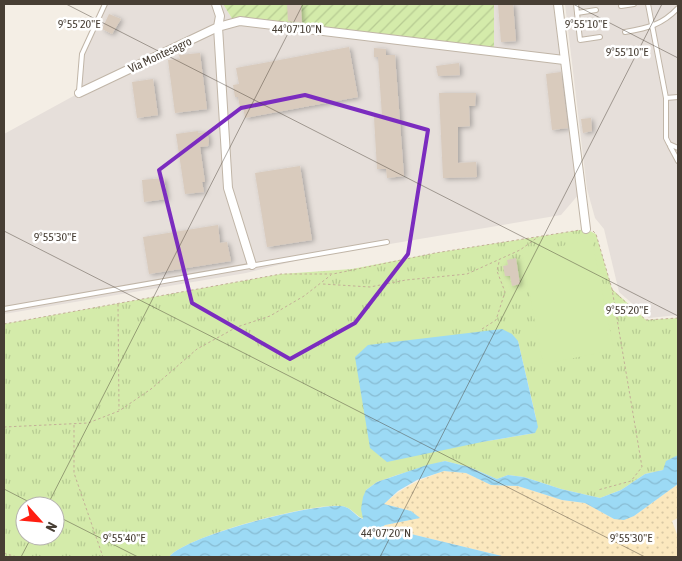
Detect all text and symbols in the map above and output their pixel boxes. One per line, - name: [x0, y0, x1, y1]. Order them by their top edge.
- text: 9°55'20"E: [58, 17, 100, 31]
- text: 9°55'10"E: [565, 17, 607, 31]
- text: 44°07'10"N: [272, 22, 322, 36]
- street label: Via Montesagro: [126, 34, 194, 76]
- text: 9°55'10"E: [606, 45, 648, 59]
- text: 9°55'30"E: [34, 230, 76, 244]
- text: 9°55'20"E: [606, 303, 648, 317]
- north arrow: [15, 496, 65, 546]
- text: N: [43, 520, 61, 534]
- text: 44°07'20"N: [361, 526, 411, 540]
- text: 9°55'40"E: [103, 531, 145, 545]
- text: 9°55'30"E: [610, 531, 652, 545]

